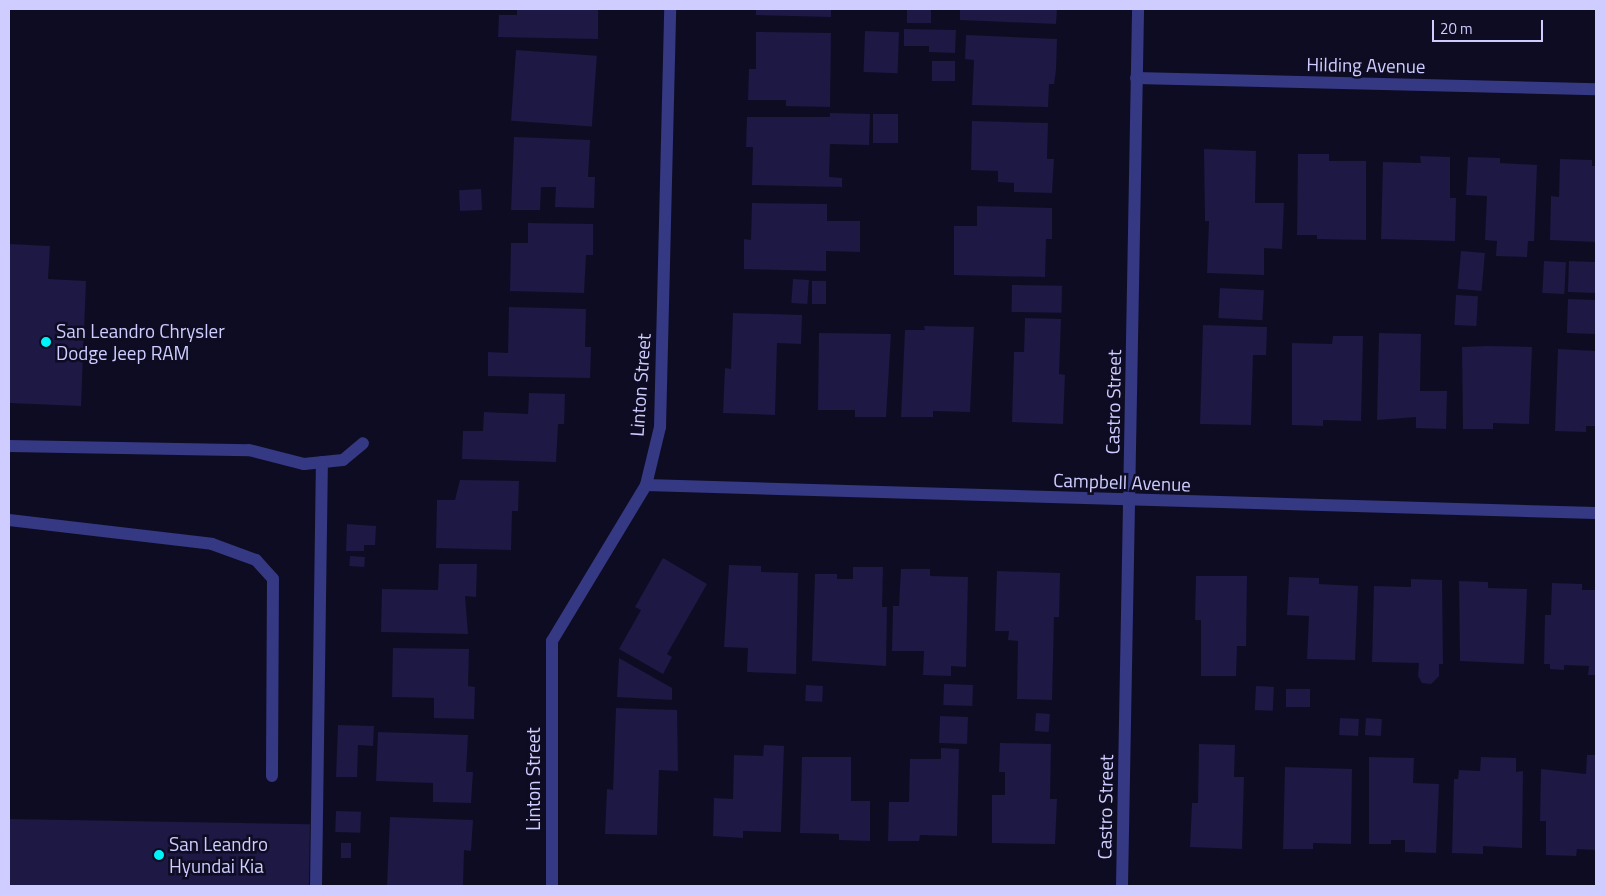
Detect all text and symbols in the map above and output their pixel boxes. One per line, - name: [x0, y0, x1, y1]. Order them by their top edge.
- scale bar: [1435, 10, 1546, 42]
- text: 20 m: [1440, 17, 1473, 40]
- street label: Hilding Avenue: [1306, 53, 1426, 77]
- place label: San Leandro Chrysler Dodge Jeep RAM: [56, 320, 225, 364]
- street label: Linton Street: [625, 333, 655, 437]
- marker: San Leandro Chrysler Dodge Jeep RAM: [40, 336, 52, 348]
- street label: Castro Street: [1101, 349, 1125, 455]
- street label: Campbell Avenue: [1053, 468, 1191, 496]
- street label: Linton Street: [522, 727, 544, 831]
- street label: Castro Street: [1093, 754, 1117, 860]
- place label: San Leandro Hyundai Kia: [169, 833, 268, 877]
- marker: San Leandro Hyundai Kia: [153, 849, 165, 861]

